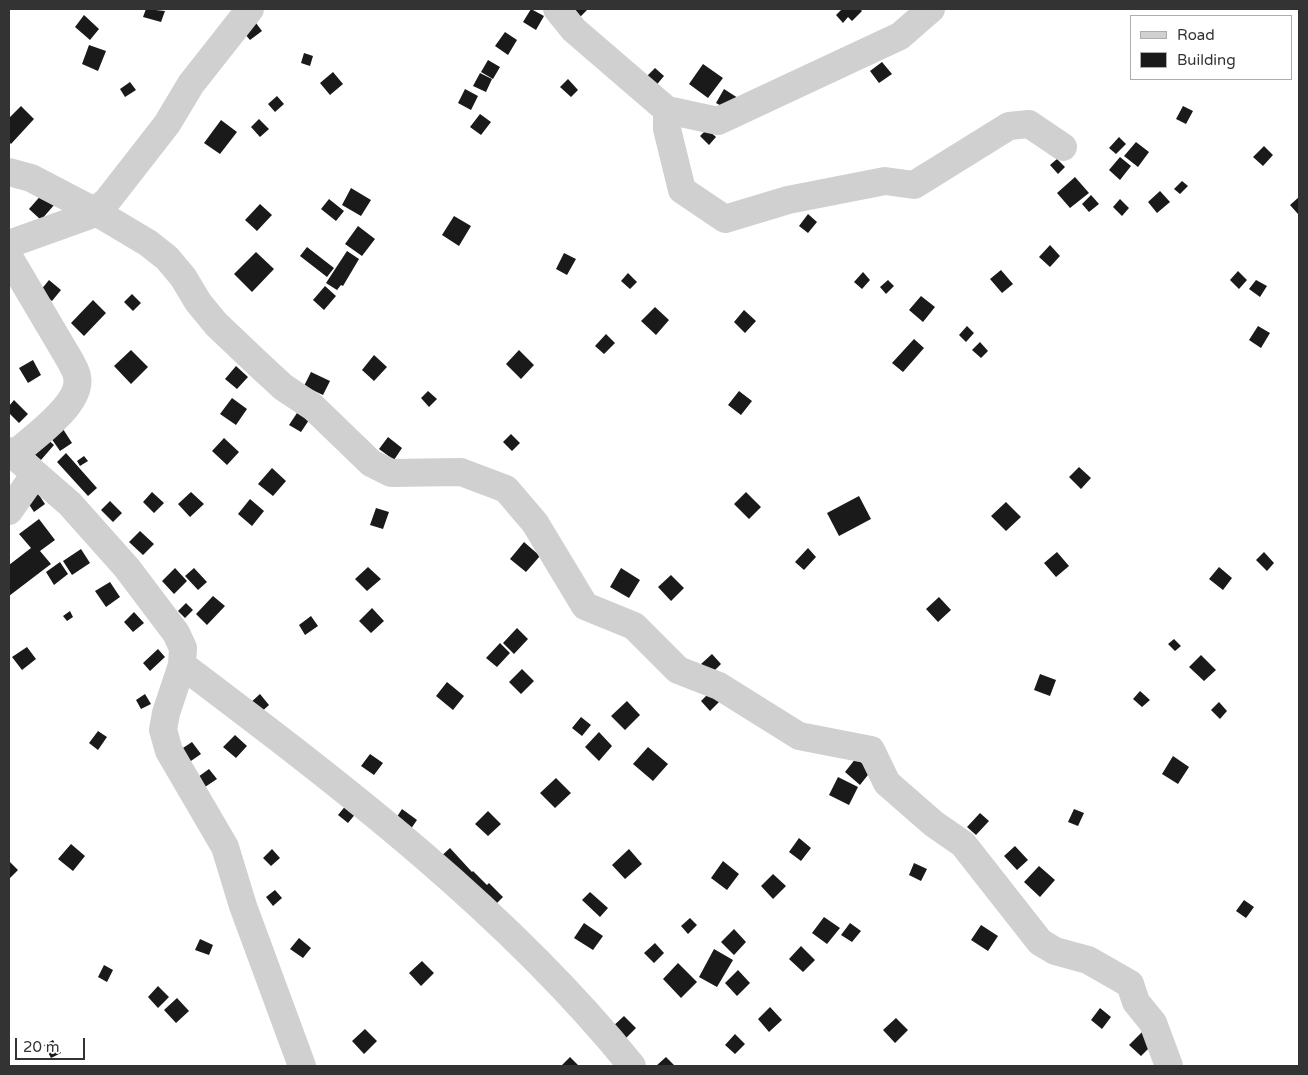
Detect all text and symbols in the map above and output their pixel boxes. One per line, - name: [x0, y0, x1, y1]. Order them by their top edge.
- legend: [1130, 15, 1293, 80]
- text: Road: [1177, 26, 1215, 44]
- text: Building: [1177, 51, 1236, 69]
- scale bar: [18, 1028, 88, 1060]
- text: 20 m: [23, 1038, 60, 1056]

